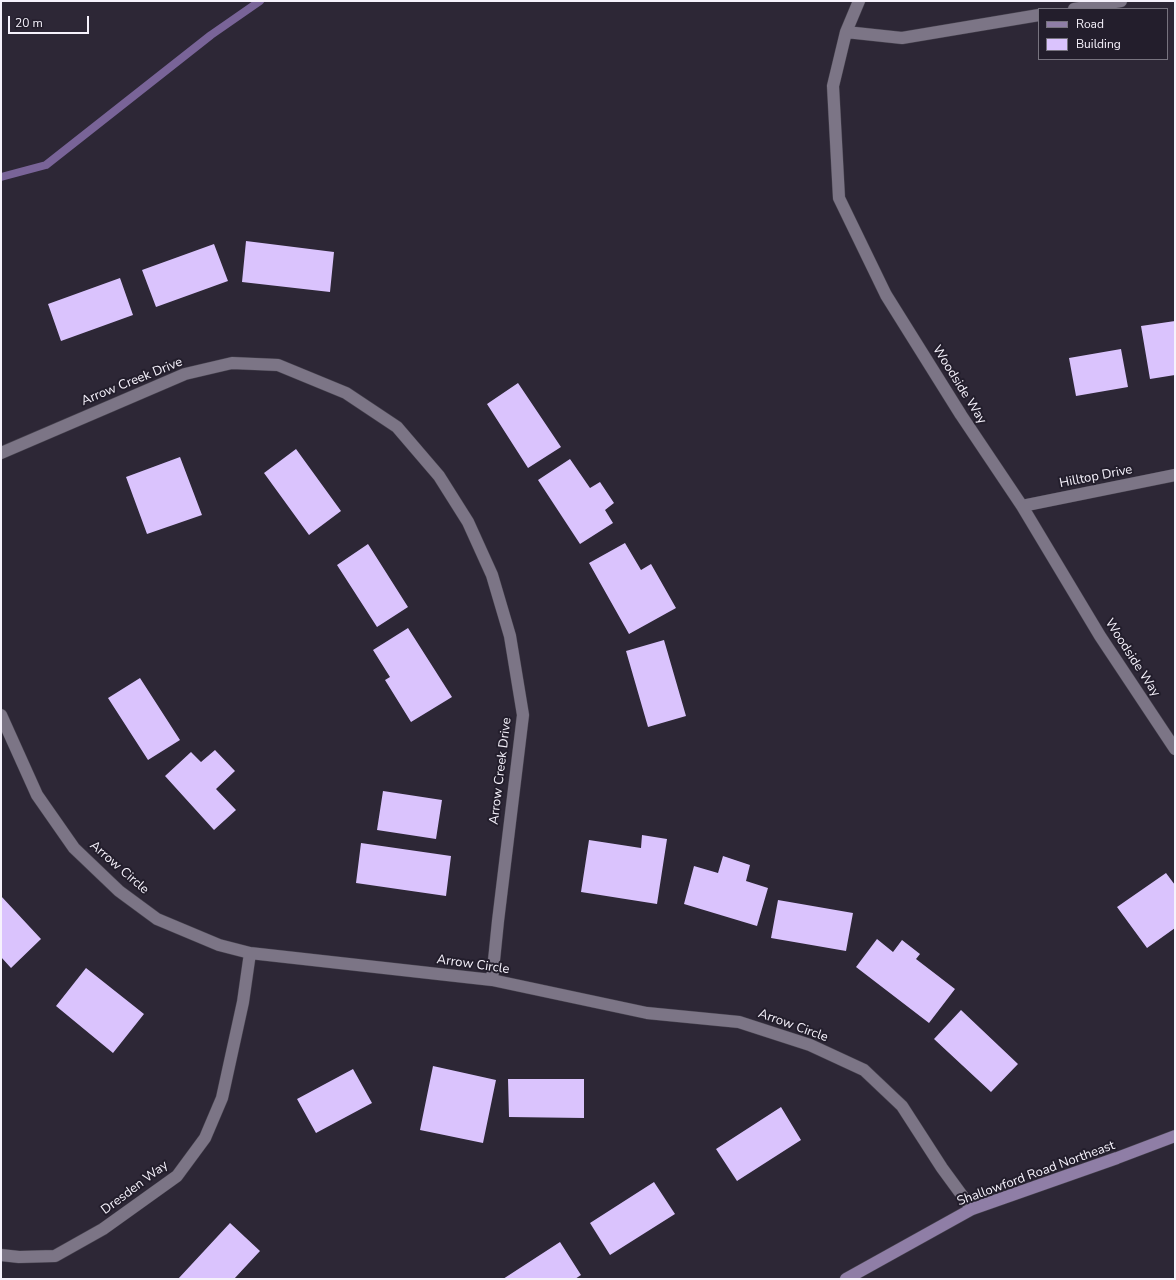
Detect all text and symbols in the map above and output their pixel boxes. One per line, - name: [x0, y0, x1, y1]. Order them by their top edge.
- scale bar: [10, 8, 91, 34]
- legend: [1038, 8, 1168, 60]
- text: 20 m: [15, 15, 43, 31]
- text: Road: [1076, 16, 1104, 32]
- text: Building: [1076, 36, 1121, 52]
- street label: Woodside Way: [929, 343, 989, 427]
- street label: Arrow Creek Drive: [79, 355, 185, 409]
- street label: Hilltop Drive: [1058, 462, 1134, 492]
- street label: Woodside Way: [1101, 616, 1163, 700]
- street label: Arrow Creek Drive: [487, 716, 515, 826]
- street label: Arrow Circle: [86, 838, 152, 898]
- street label: Arrow Circle: [436, 952, 510, 978]
- street label: Arrow Circle: [756, 1006, 830, 1046]
- street label: Shallowford Road Northeast: [955, 1138, 1117, 1210]
- street label: Dresden Way: [98, 1158, 172, 1218]

